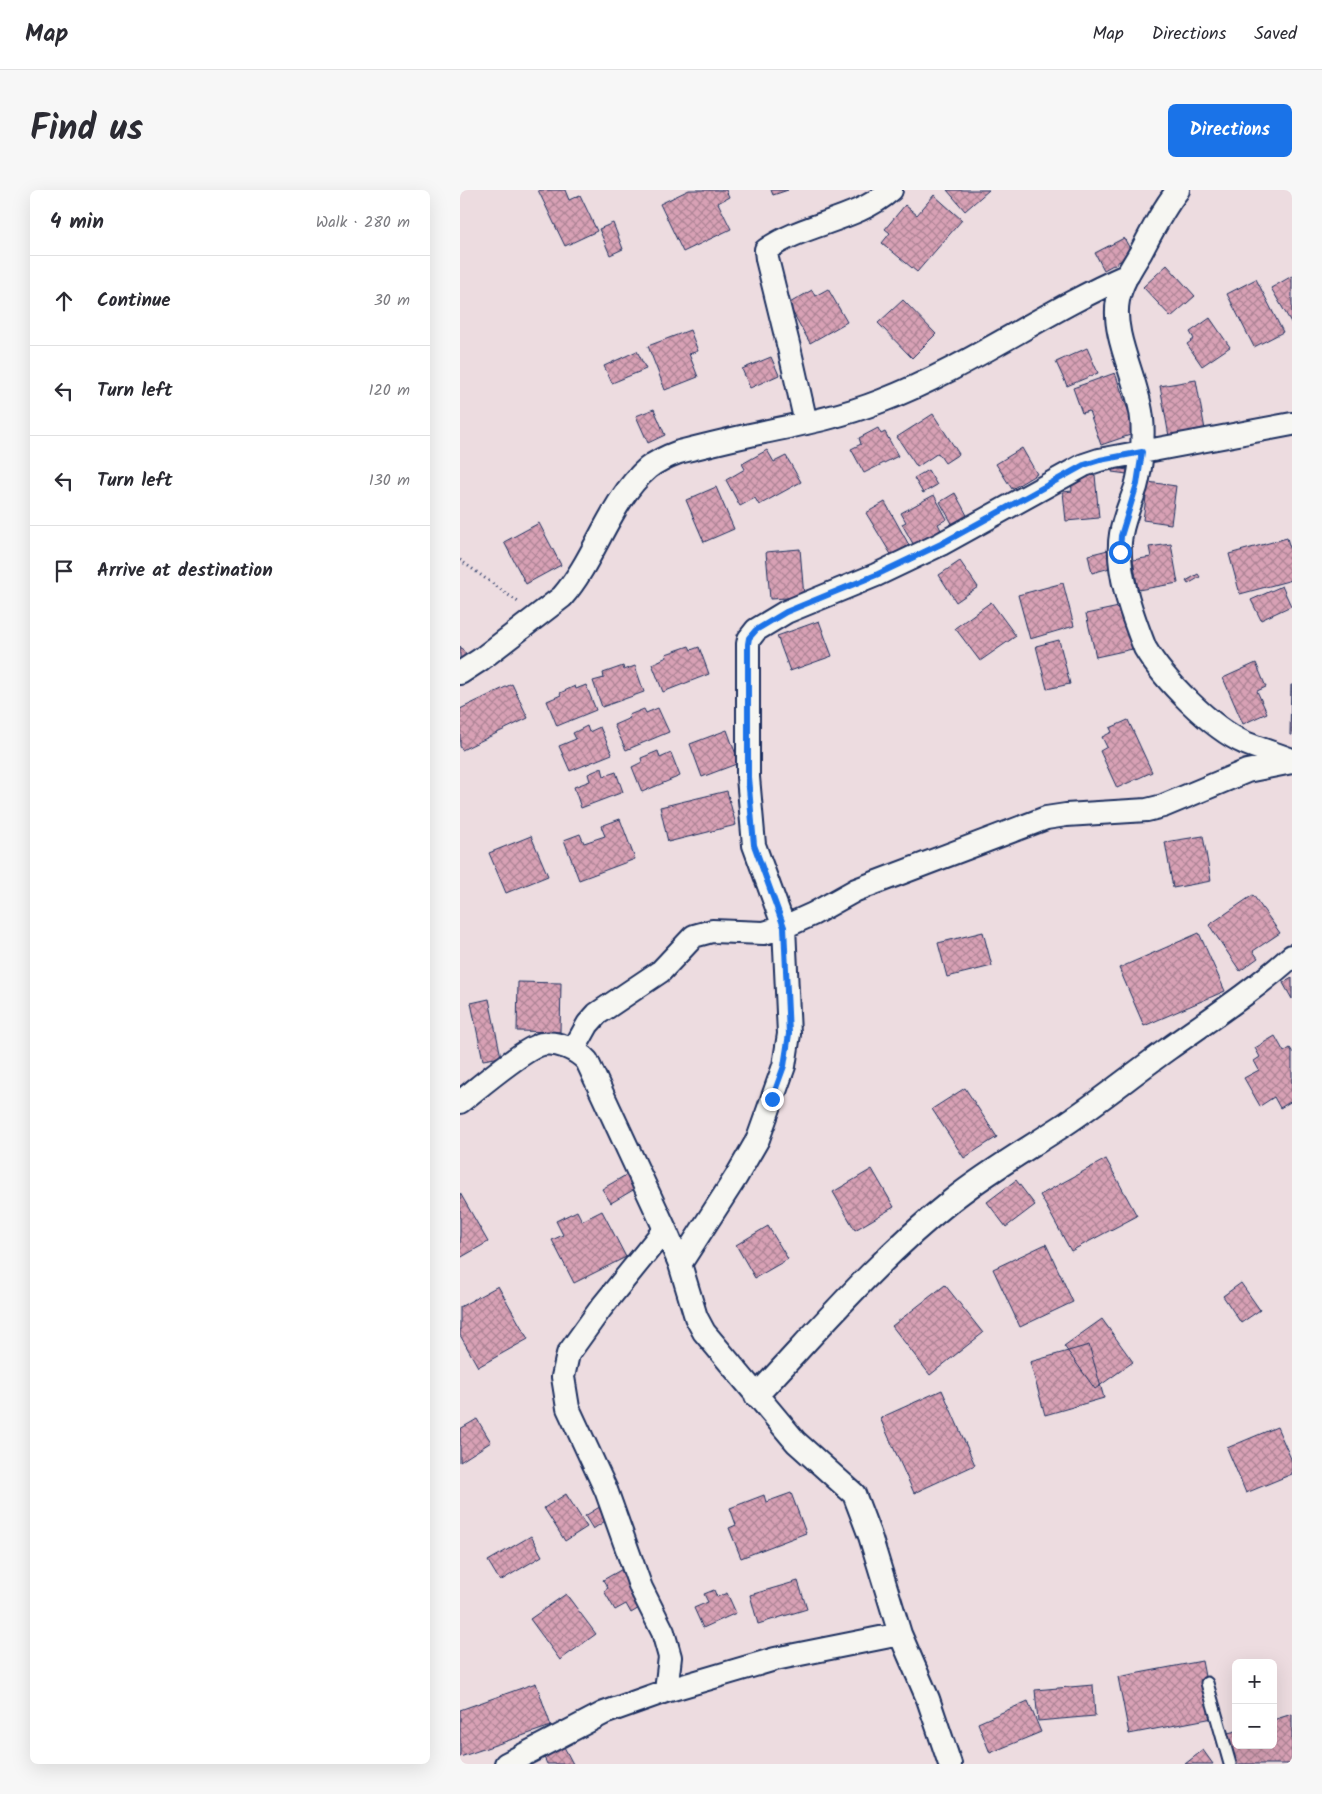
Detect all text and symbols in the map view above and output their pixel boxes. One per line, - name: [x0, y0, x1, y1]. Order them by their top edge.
- text: Map: [25, 15, 68, 54]
- text: Map: [1092, 20, 1124, 49]
- text: Directions: [1152, 20, 1226, 49]
- text: Saved: [1254, 20, 1297, 49]
- text: Find us: [30, 102, 143, 158]
- button: Directions: [1168, 104, 1292, 157]
- text: 4 min: [50, 206, 104, 239]
- text: Walk · 280 m: [316, 210, 410, 235]
- text: Continue: [97, 286, 170, 316]
- icon: ahead: [50, 287, 78, 315]
- text: 30 m: [374, 288, 410, 313]
- text: Turn left: [97, 376, 172, 406]
- icon: left: [50, 377, 78, 405]
- text: 120 m: [369, 378, 410, 403]
- text: Turn left: [97, 466, 172, 496]
- icon: left: [50, 467, 78, 495]
- text: 130 m: [369, 468, 410, 493]
- route start: [1109, 541, 1132, 564]
- text: Arrive at destination: [97, 556, 273, 586]
- icon: arrive: [50, 557, 78, 585]
- route end: [761, 1088, 784, 1111]
- map controls: [1232, 1659, 1277, 1749]
- button: +: [1232, 1659, 1277, 1704]
- button: −: [1232, 1704, 1277, 1749]

